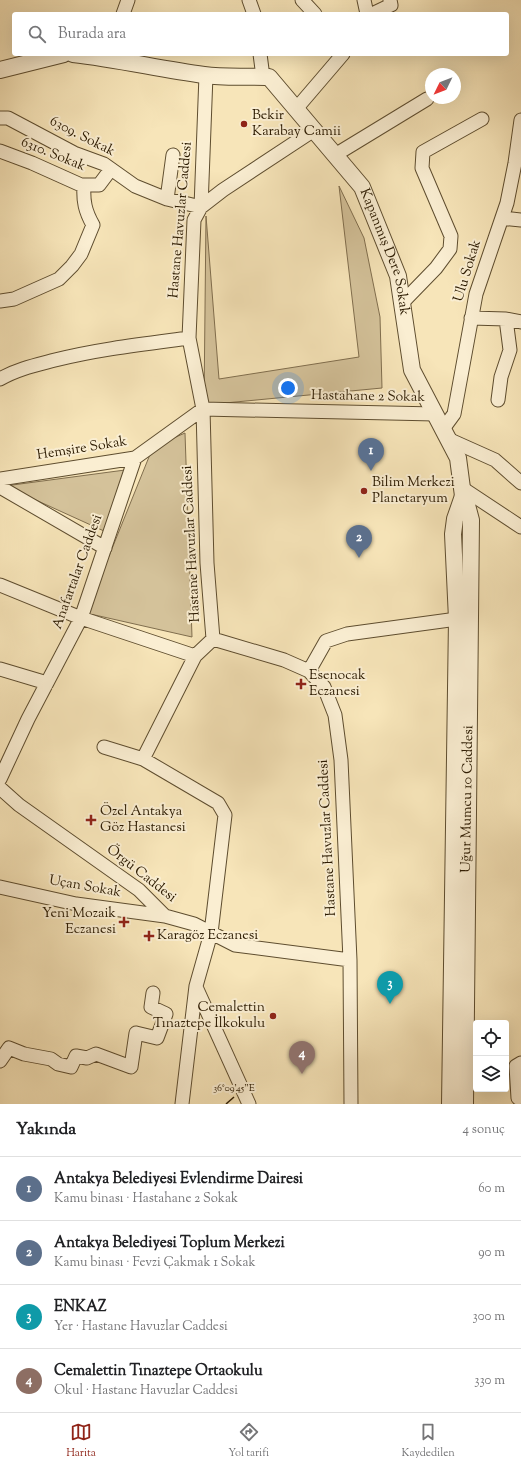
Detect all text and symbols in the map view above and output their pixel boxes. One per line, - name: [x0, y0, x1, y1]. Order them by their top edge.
- search box: [12, 12, 509, 56]
- icon: search: [26, 23, 48, 45]
- text: Burada ara: [58, 24, 126, 45]
- north arrow: [425, 68, 461, 104]
- place label: Bekir Karabay Camii: [252, 106, 341, 142]
- street label: 6309. Sokak: [46, 112, 118, 162]
- marker: Bekir Karabay Camii: [239, 119, 249, 129]
- street label: 6310. Sokak: [18, 133, 89, 177]
- street label: Hastane Havuzlar Caddesi: [164, 141, 198, 299]
- street label: Kapanmış Dere Sokak: [354, 186, 414, 317]
- street label: Ulu Sokak: [449, 237, 487, 304]
- your location: [278, 378, 298, 398]
- street label: Hastahane 2 Sokak: [311, 386, 425, 408]
- street label: Hemşire Sokak: [35, 432, 129, 466]
- pin: 1: [358, 438, 384, 471]
- street label: Hastane Havuzlar Caddesi: [178, 465, 206, 623]
- place label: Bilim Merkezi Planetaryum: [372, 473, 455, 509]
- marker: Bilim Merkezi Planetaryum: [359, 486, 369, 496]
- street label: Anafartalar Caddesi: [48, 512, 108, 632]
- pin: 2: [346, 525, 372, 558]
- place label: Esenocak Eczanesi: [309, 666, 366, 702]
- marker: Esenocak Eczanesi: [296, 679, 306, 689]
- street label: Uğur Mumcu 10 Caddesi: [457, 725, 479, 873]
- street label: Hastane Havuzlar Caddesi: [314, 759, 342, 917]
- place label: Özel Antakya Göz Hastanesi: [100, 801, 186, 838]
- marker: Özel Antakya Göz Hastanesi: [85, 814, 97, 826]
- street label: Örgü Caddesi: [102, 839, 181, 908]
- street label: Uçan Sokak: [47, 871, 123, 903]
- place label: Yeni Mozaik Eczanesi: [42, 904, 116, 940]
- marker: Yeni Mozaik Eczanesi: [119, 917, 129, 927]
- place label: Karagöz Eczanesi: [157, 926, 258, 946]
- marker: Karagöz Eczanesi: [144, 931, 154, 941]
- pin: 3: [377, 971, 403, 1004]
- place label: Cemalettin Tınaztepe İlkokulu: [153, 998, 265, 1034]
- marker: Cemalettin Tınaztepe İlkokulu: [268, 1011, 278, 1021]
- map controls: [473, 1020, 509, 1092]
- button: locate: [473, 1020, 509, 1056]
- pin: 4: [289, 1041, 315, 1074]
- button: layers: [473, 1056, 509, 1092]
- text: 36°09'45"E: [213, 1081, 255, 1096]
- text: Yakında: [16, 1118, 76, 1142]
- text: 4 sonuç: [463, 1121, 505, 1139]
- text: Antakya Belediyesi Evlendirme Dairesi: [54, 1169, 303, 1190]
- text: 1: [27, 1180, 31, 1198]
- text: 60 m: [478, 1180, 505, 1198]
- text: Kamu binası · Hastahane 2 Sokak: [54, 1190, 238, 1208]
- text: Antakya Belediyesi Toplum Merkezi: [54, 1233, 285, 1254]
- text: 2: [26, 1244, 32, 1262]
- text: 90 m: [478, 1244, 505, 1262]
- text: Kamu binası · Fevzi Çakmak 1 Sokak: [54, 1254, 256, 1272]
- text: ENKAZ: [54, 1297, 107, 1318]
- text: 3: [26, 1308, 32, 1326]
- text: 300 m: [473, 1308, 505, 1326]
- text: Yer · Hastane Havuzlar Caddesi: [54, 1318, 228, 1336]
- text: Cemalettin Tınaztepe Ortaokulu: [54, 1361, 263, 1382]
- text: 4: [26, 1372, 32, 1390]
- text: 330 m: [474, 1372, 505, 1390]
- text: Okul · Hastane Havuzlar Caddesi: [54, 1382, 238, 1400]
- tab: Harita: [66, 1421, 96, 1461]
- tab: Yol tarifi: [228, 1421, 269, 1461]
- tab: Kaydedilen: [402, 1421, 455, 1461]

